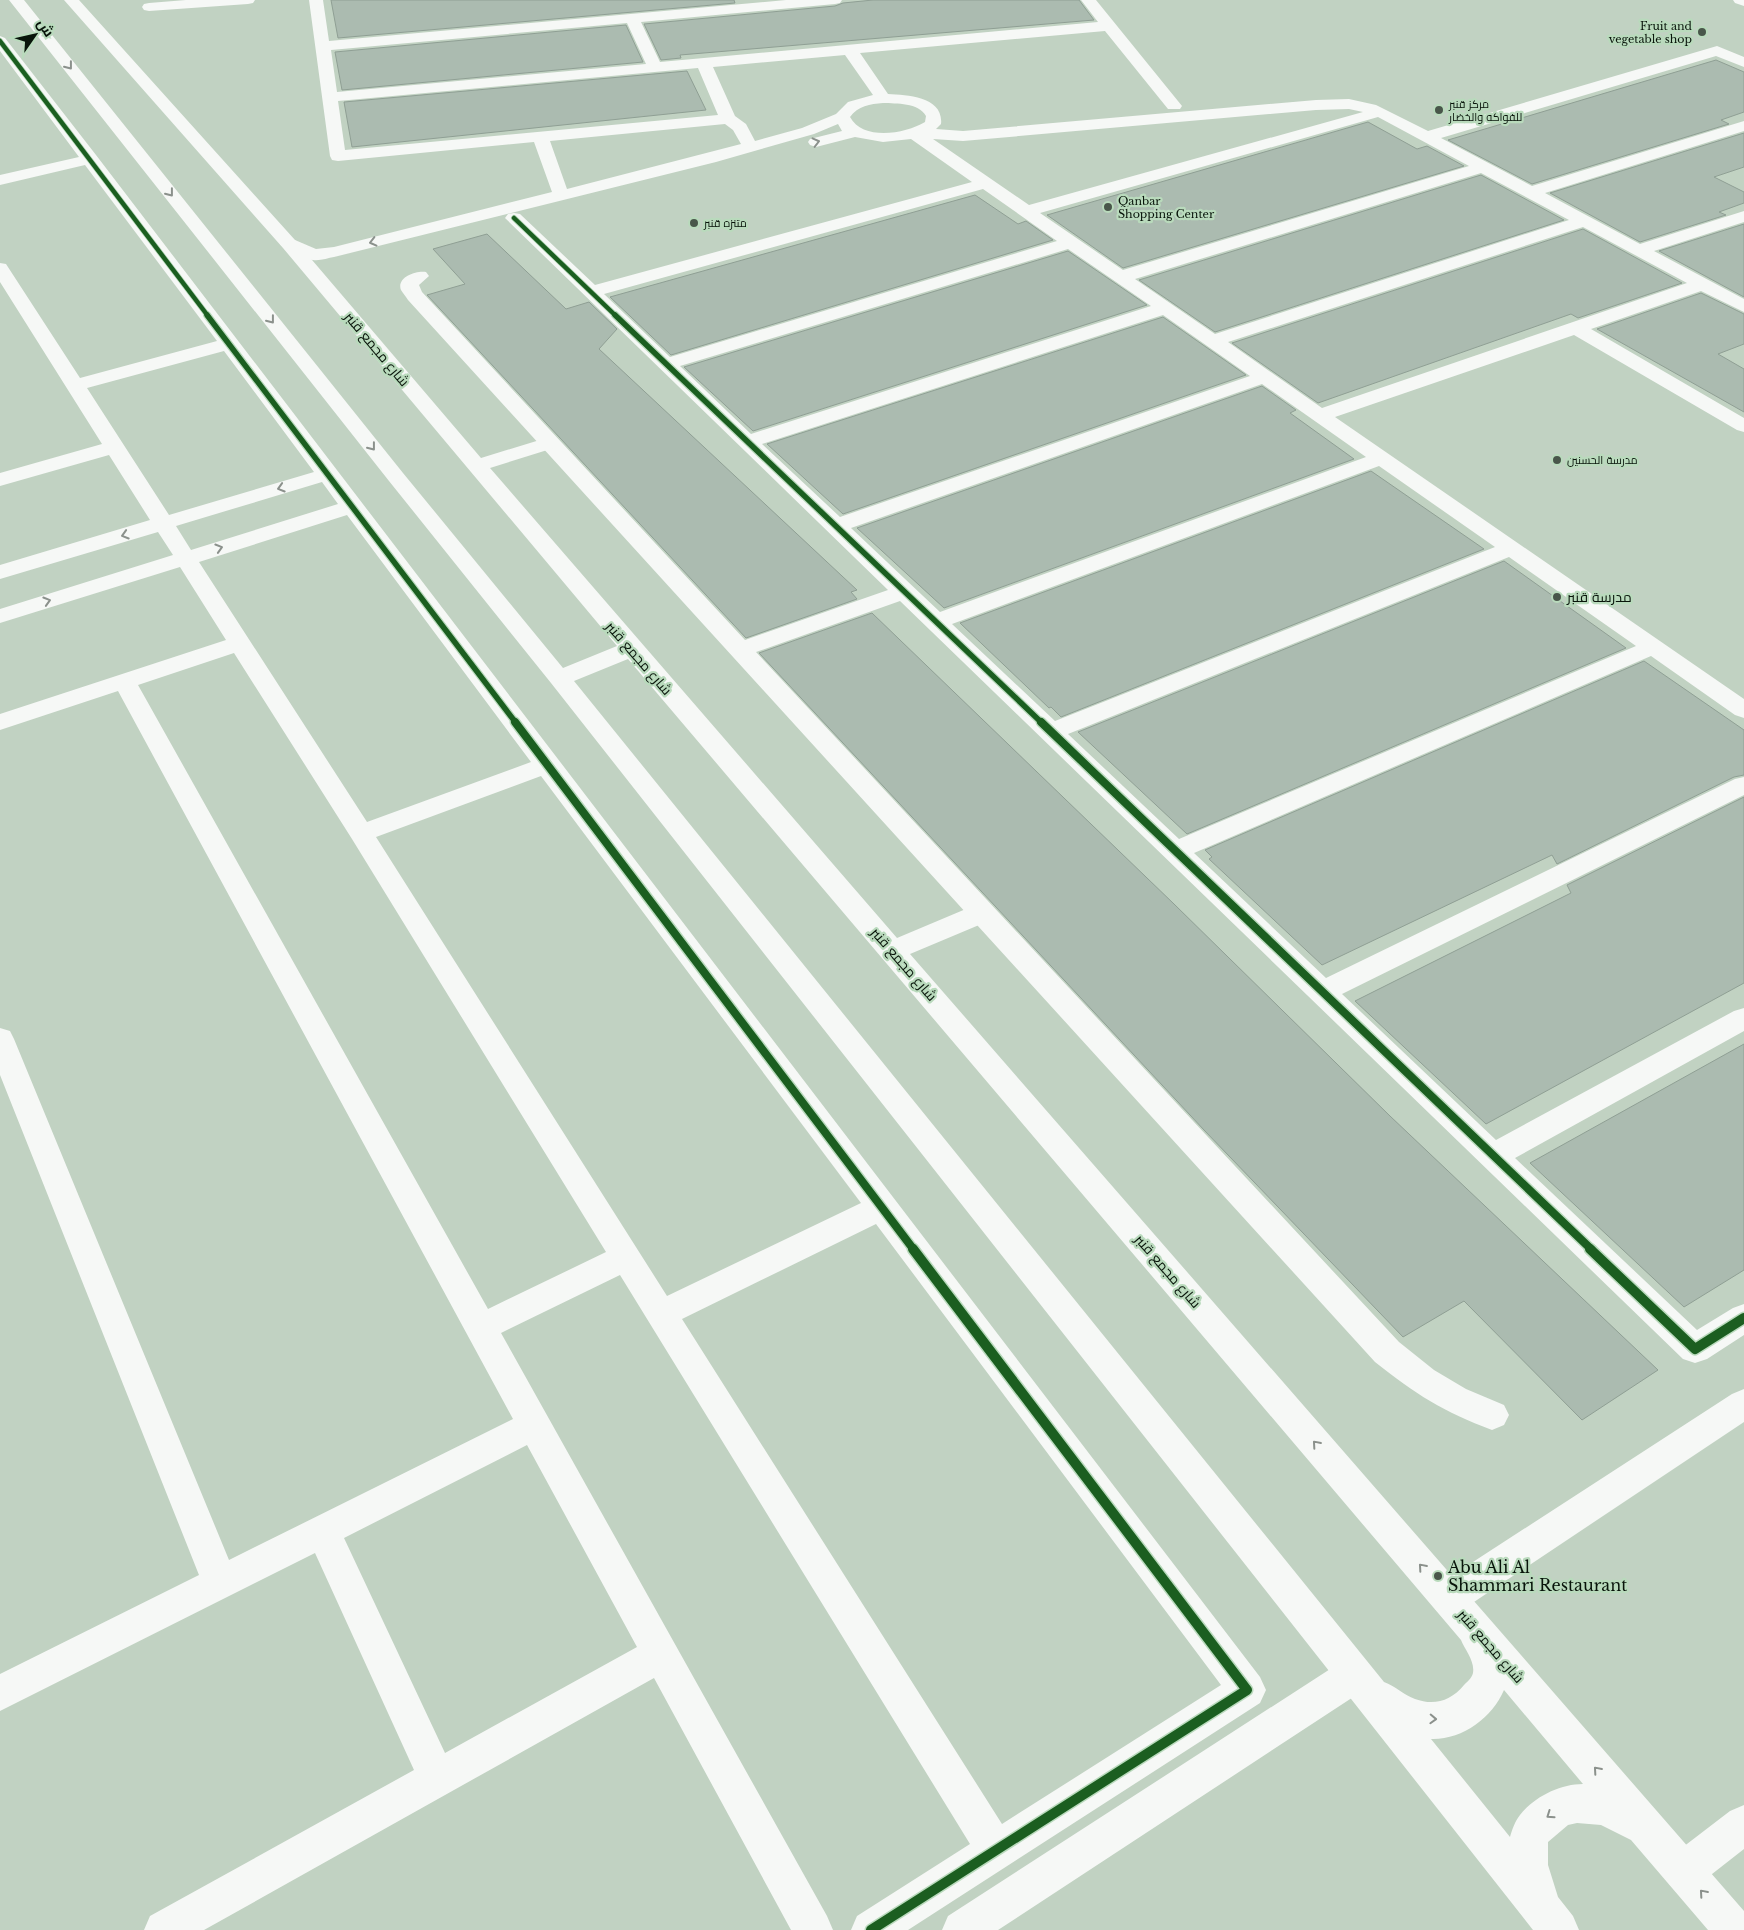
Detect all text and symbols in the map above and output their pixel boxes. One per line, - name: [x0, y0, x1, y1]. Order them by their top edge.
- north arrow: [10, 10, 60, 60]
- text: ش: [33, 15, 58, 40]
- place label: Fruit and vegetable shop: [1609, 19, 1693, 46]
- marker: Fruit and vegetable shop: [1696, 26, 1708, 38]
- one-way arrow: [63, 60, 72, 69]
- place label: مركز قنبر للفواكه والخضار: [1448, 97, 1522, 124]
- marker: مركز قنبر للفواكه والخضار: [1433, 104, 1445, 116]
- one-way arrow: [811, 137, 820, 148]
- one-way arrow: [164, 187, 172, 196]
- place label: Qanbar Shopping Center: [1118, 194, 1215, 221]
- marker: Qanbar Shopping Center: [1102, 201, 1114, 213]
- place label: متنزه قنبر: [703, 216, 747, 230]
- marker: متنزه قنبر: [688, 217, 700, 229]
- one-way arrow: [369, 237, 377, 247]
- street label: شارع مجمع قنبر: [340, 307, 413, 390]
- one-way arrow: [265, 314, 273, 323]
- one-way arrow: [366, 441, 374, 450]
- place label: مدرسة الحسنين: [1567, 453, 1638, 467]
- marker: مدرسة الحسنين: [1551, 454, 1563, 466]
- one-way arrow: [277, 483, 286, 493]
- one-way arrow: [122, 529, 130, 539]
- one-way arrow: [214, 544, 222, 554]
- place label: مدرسة قنبر: [1566, 588, 1632, 606]
- marker: مدرسة قنبر: [1551, 591, 1563, 603]
- one-way arrow: [42, 597, 50, 607]
- street label: شارع مجمع قنبر: [601, 617, 676, 699]
- street label: شارع مجمع قنبر: [866, 923, 941, 1005]
- street label: شارع مجمع قنبر: [1130, 1230, 1205, 1312]
- one-way arrow: [1313, 1440, 1322, 1449]
- place label: Abu Ali Al Shammari Restaurant: [1447, 1557, 1627, 1595]
- one-way arrow: [1420, 1564, 1428, 1573]
- marker: Abu Ali Al Shammari Restaurant: [1432, 1570, 1444, 1582]
- street label: شارع مجمع قنبر: [1453, 1605, 1528, 1687]
- one-way arrow: [1430, 1714, 1438, 1725]
- one-way arrow: [1594, 1766, 1603, 1775]
- one-way arrow: [1546, 1809, 1556, 1818]
- one-way arrow: [1700, 1890, 1708, 1899]

